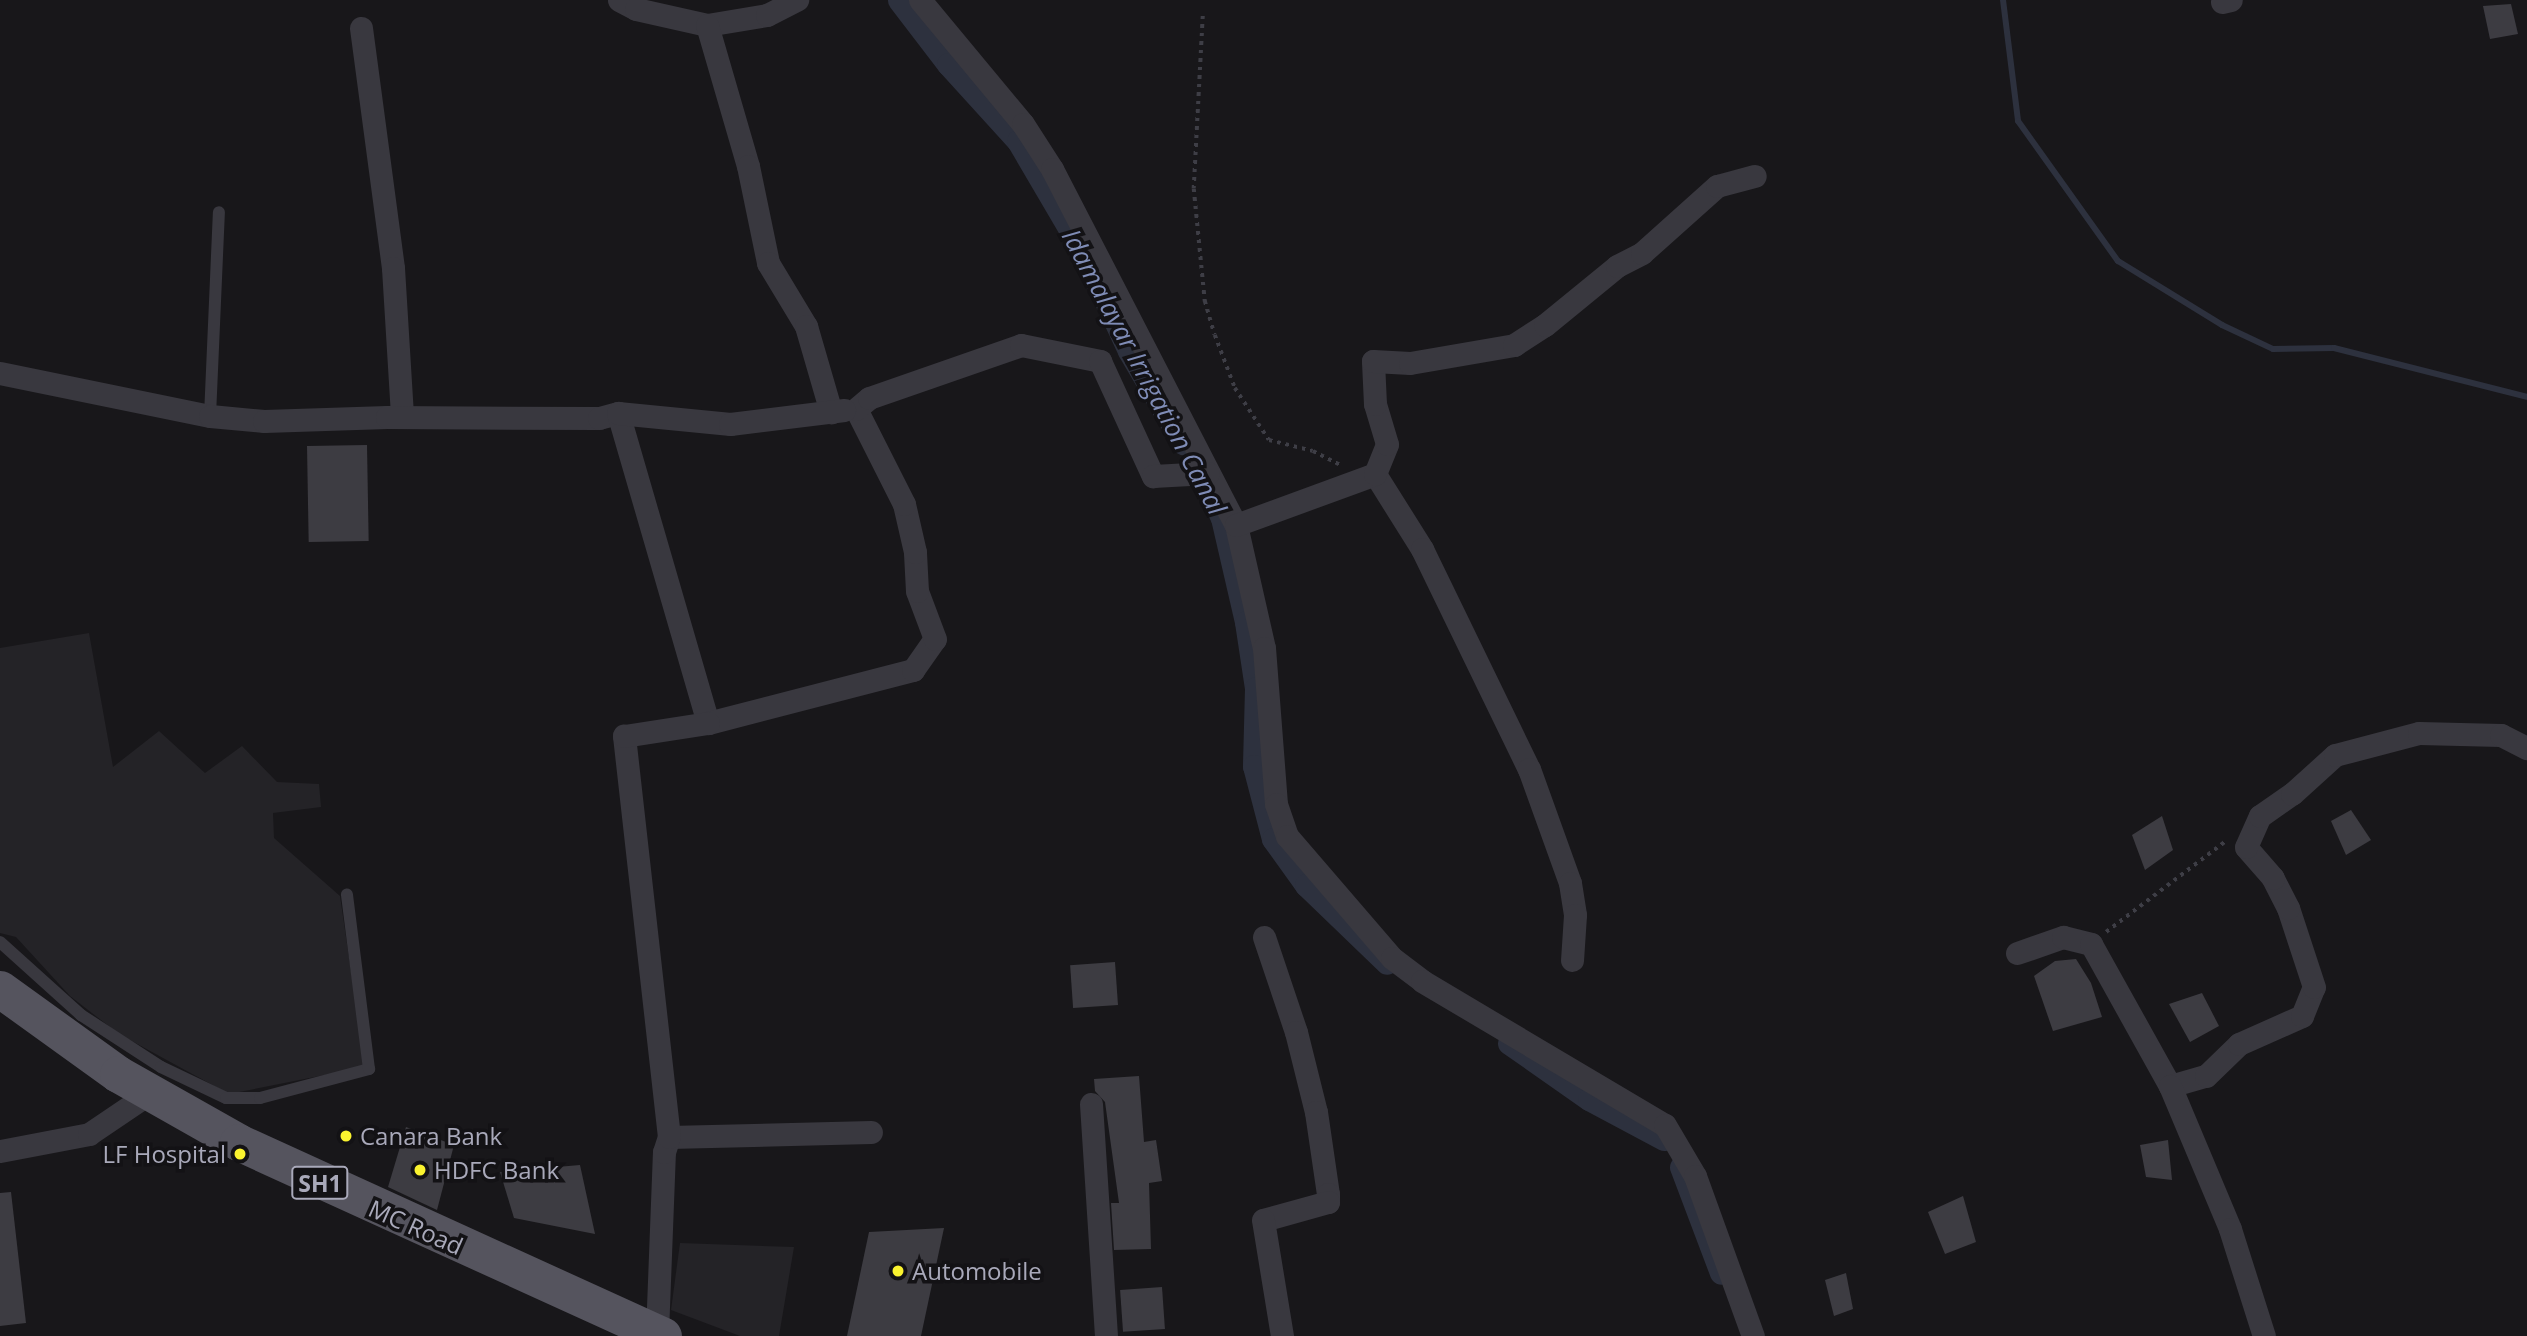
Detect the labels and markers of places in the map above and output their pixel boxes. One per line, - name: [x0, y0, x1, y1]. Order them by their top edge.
- place label: Canara Bank: [360, 1122, 502, 1150]
- marker: Canara Bank: [338, 1128, 354, 1144]
- place label: LF Hospital: [103, 1140, 226, 1168]
- marker: LF Hospital: [232, 1146, 248, 1162]
- place label: HDFC Bank: [434, 1156, 559, 1184]
- marker: HDFC Bank: [412, 1162, 428, 1178]
- place label: Automobile: [912, 1257, 1042, 1285]
- marker: Automobile: [890, 1263, 906, 1279]

